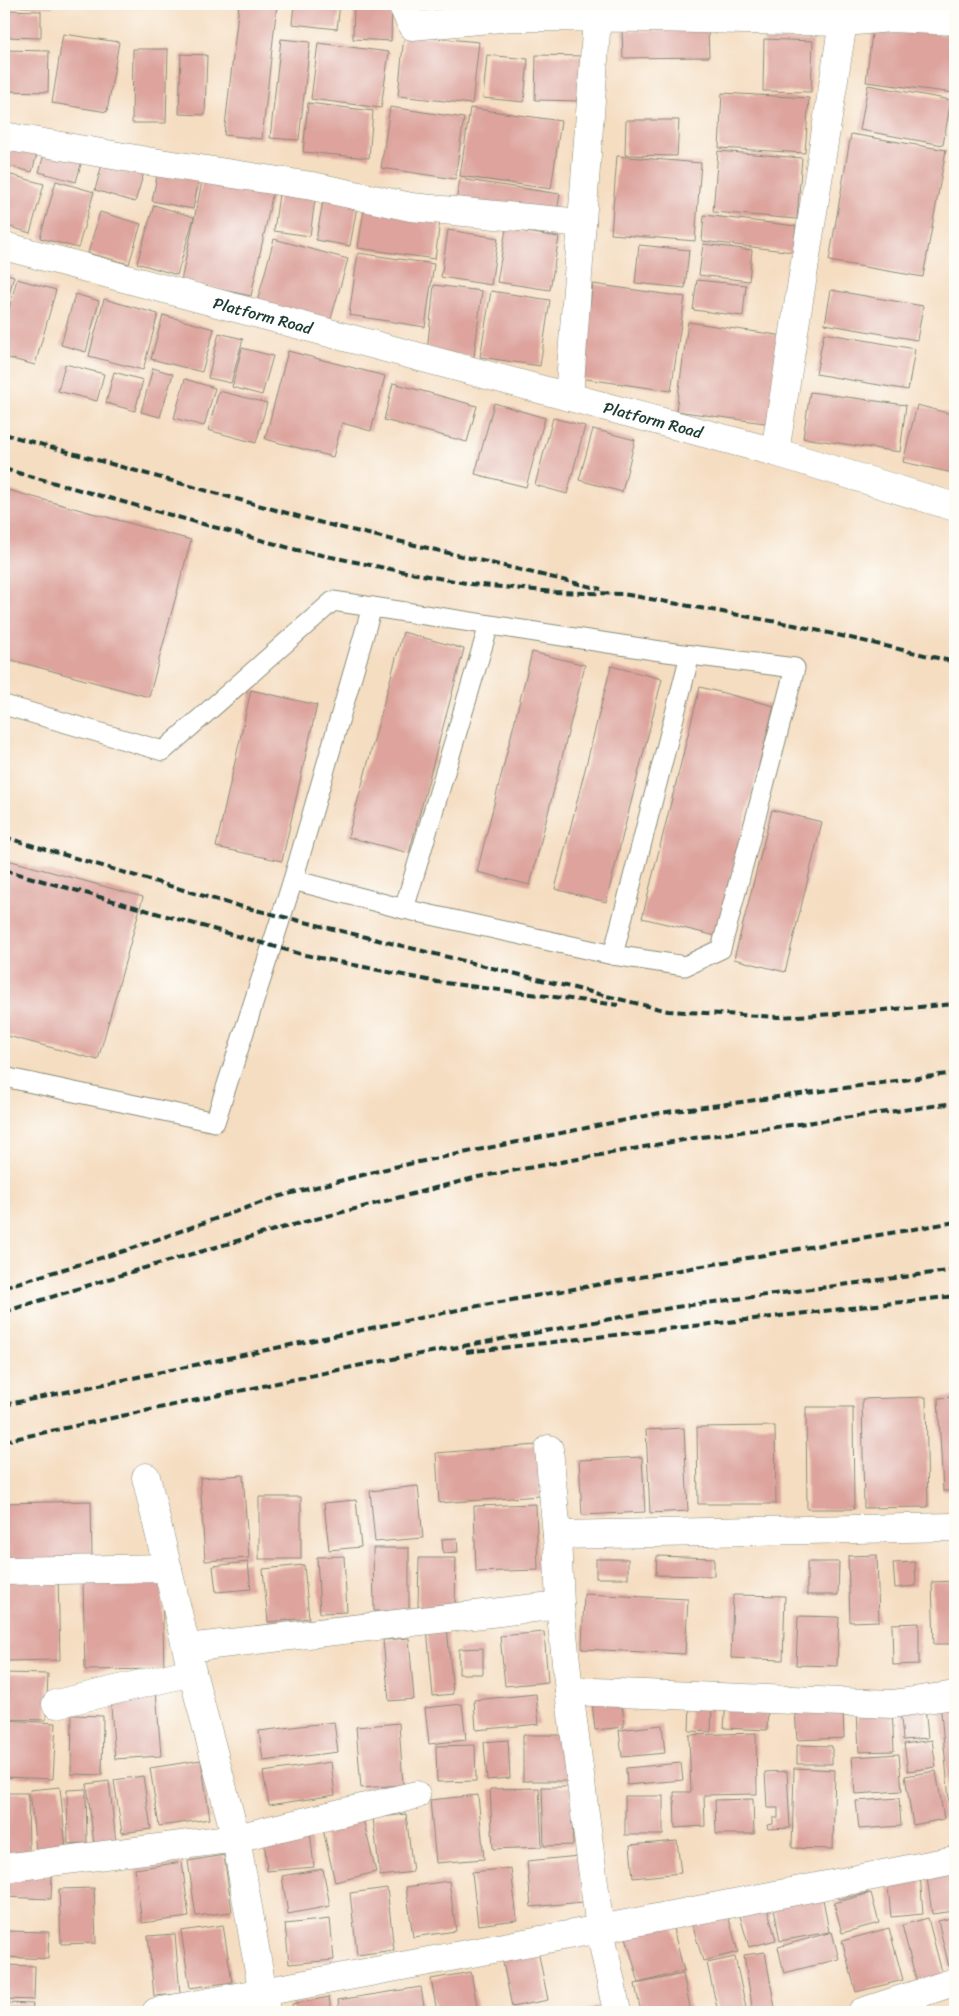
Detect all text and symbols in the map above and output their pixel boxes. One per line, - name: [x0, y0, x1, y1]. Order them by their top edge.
- street label: Platform Road: [210, 288, 317, 343]
- street label: Platform Road: [600, 392, 708, 447]

